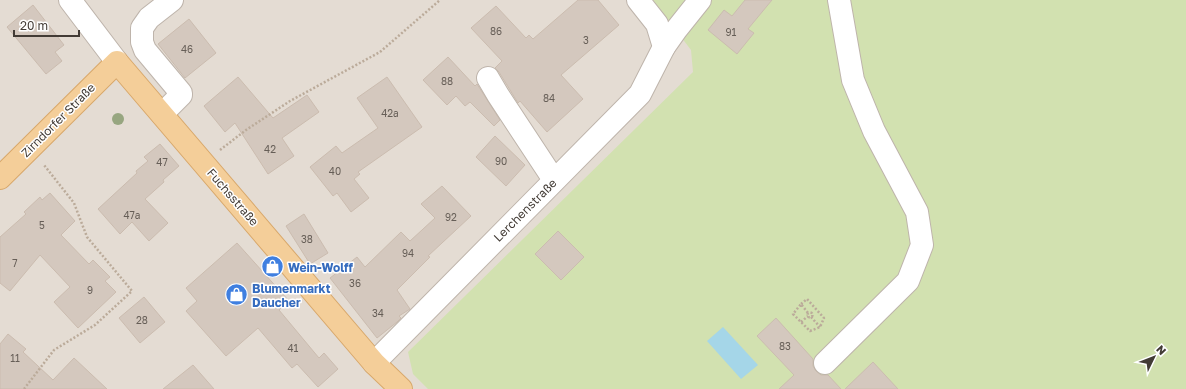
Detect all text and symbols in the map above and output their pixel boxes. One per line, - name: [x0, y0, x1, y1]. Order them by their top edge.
- scale bar: [14, 12, 79, 38]
- text: 20 m: [20, 18, 48, 33]
- house number: 86: [490, 25, 502, 37]
- house number: 91: [726, 26, 737, 38]
- house number: 3: [583, 34, 589, 46]
- house number: 46: [181, 43, 193, 55]
- house number: 88: [441, 75, 453, 87]
- street label: Zirndorfer Straße: [18, 80, 98, 160]
- house number: 84: [543, 92, 555, 104]
- house number: 42a: [381, 107, 399, 119]
- house number: 42: [264, 143, 276, 155]
- house number: 90: [495, 155, 507, 167]
- house number: 47: [156, 156, 168, 168]
- street label: Fuchsstraße: [204, 165, 262, 229]
- house number: 40: [329, 165, 341, 177]
- street label: Lerchenstraße: [490, 175, 560, 245]
- house number: 47a: [123, 209, 141, 221]
- house number: 92: [445, 211, 457, 223]
- house number: 5: [39, 219, 45, 231]
- house number: 38: [301, 233, 313, 245]
- house number: 94: [402, 247, 414, 259]
- shop icon: Wein-Wolff: [259, 254, 285, 280]
- house number: 7: [12, 257, 18, 269]
- place label: Wein-Wolff: [288, 260, 354, 275]
- house number: 36: [349, 277, 361, 289]
- place label: Blumenmarkt Daucher: [252, 281, 331, 310]
- shop icon: Blumenmarkt Daucher: [224, 282, 250, 308]
- house number: 9: [87, 284, 93, 296]
- house number: 34: [372, 307, 384, 319]
- house number: 28: [136, 314, 148, 326]
- north arrow: [1134, 337, 1174, 377]
- house number: 83: [779, 340, 791, 352]
- house number: 41: [288, 342, 299, 354]
- text: N: [1154, 342, 1169, 357]
- house number: 11: [10, 352, 20, 364]

